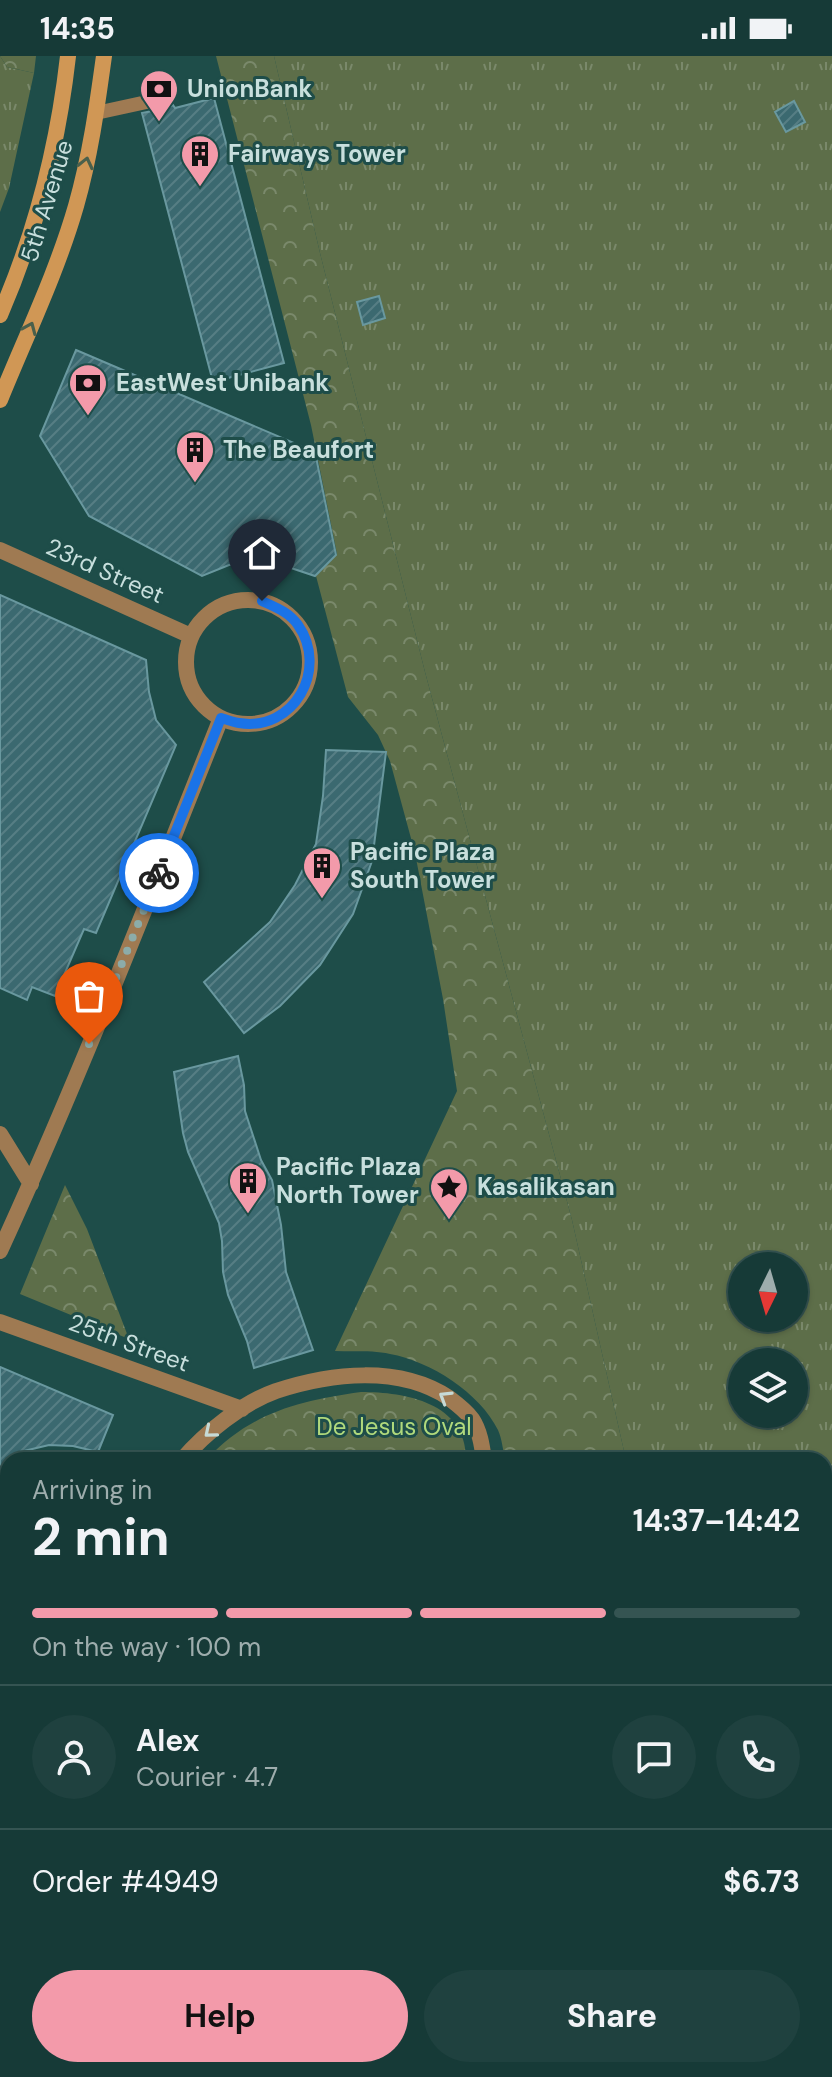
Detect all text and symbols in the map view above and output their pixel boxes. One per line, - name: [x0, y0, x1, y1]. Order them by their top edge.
- text: 14:35: [40, 9, 115, 48]
- bank icon: UnionBank: [138, 68, 180, 123]
- place label: UnionBank: [187, 73, 312, 104]
- building icon: Fairways Tower: [179, 133, 221, 188]
- street label: 5th Avenue: [13, 136, 80, 266]
- place label: Fairways Tower: [228, 138, 406, 169]
- one-way arrow: [77, 157, 94, 170]
- one-way arrow: [20, 322, 37, 336]
- bank icon: EastWest Unibank: [67, 362, 109, 417]
- place label: EastWest Unibank: [116, 367, 329, 398]
- building icon: The Beaufort: [174, 429, 216, 484]
- place label: The Beaufort: [223, 434, 374, 465]
- pin: [228, 519, 296, 601]
- street label: 23rd Street: [41, 531, 169, 610]
- icon: home: [240, 531, 284, 575]
- courier: [119, 833, 199, 913]
- place label: Pacific Plaza South Tower: [350, 836, 495, 895]
- building icon: Pacific Plaza South Tower: [301, 845, 343, 900]
- icon: bike: [137, 851, 181, 895]
- pin: [55, 962, 123, 1044]
- icon: bag: [67, 974, 111, 1018]
- place label: Pacific Plaza North Tower: [276, 1151, 421, 1210]
- building icon: Pacific Plaza North Tower: [227, 1160, 269, 1215]
- place icon: Kasalikasan: [428, 1166, 470, 1221]
- place label: Kasalikasan: [477, 1171, 615, 1202]
- north arrow: [728, 1252, 808, 1332]
- map controls: [728, 1252, 808, 1428]
- street label: 25th Street: [65, 1306, 194, 1379]
- button: layers: [728, 1348, 808, 1428]
- one-way arrow: [439, 1391, 454, 1406]
- park label: De Jesus Oval: [316, 1411, 472, 1442]
- one-way arrow: [205, 1422, 219, 1437]
- text: Arriving in: [32, 1473, 152, 1507]
- text: 14:37–14:42: [633, 1501, 800, 1540]
- text: 2 min: [32, 1503, 170, 1571]
- text: On the way · 100 m: [32, 1630, 261, 1664]
- button: person: [32, 1715, 116, 1799]
- button: chat: [612, 1715, 696, 1799]
- button: phone: [716, 1715, 800, 1799]
- text: Alex: [136, 1721, 199, 1760]
- text: Courier · 4.7: [136, 1760, 278, 1794]
- text: Order #4949: [32, 1862, 219, 1901]
- text: $6.73: [723, 1862, 800, 1901]
- button: Help: [32, 1970, 408, 2062]
- button: Share: [424, 1970, 800, 2062]

